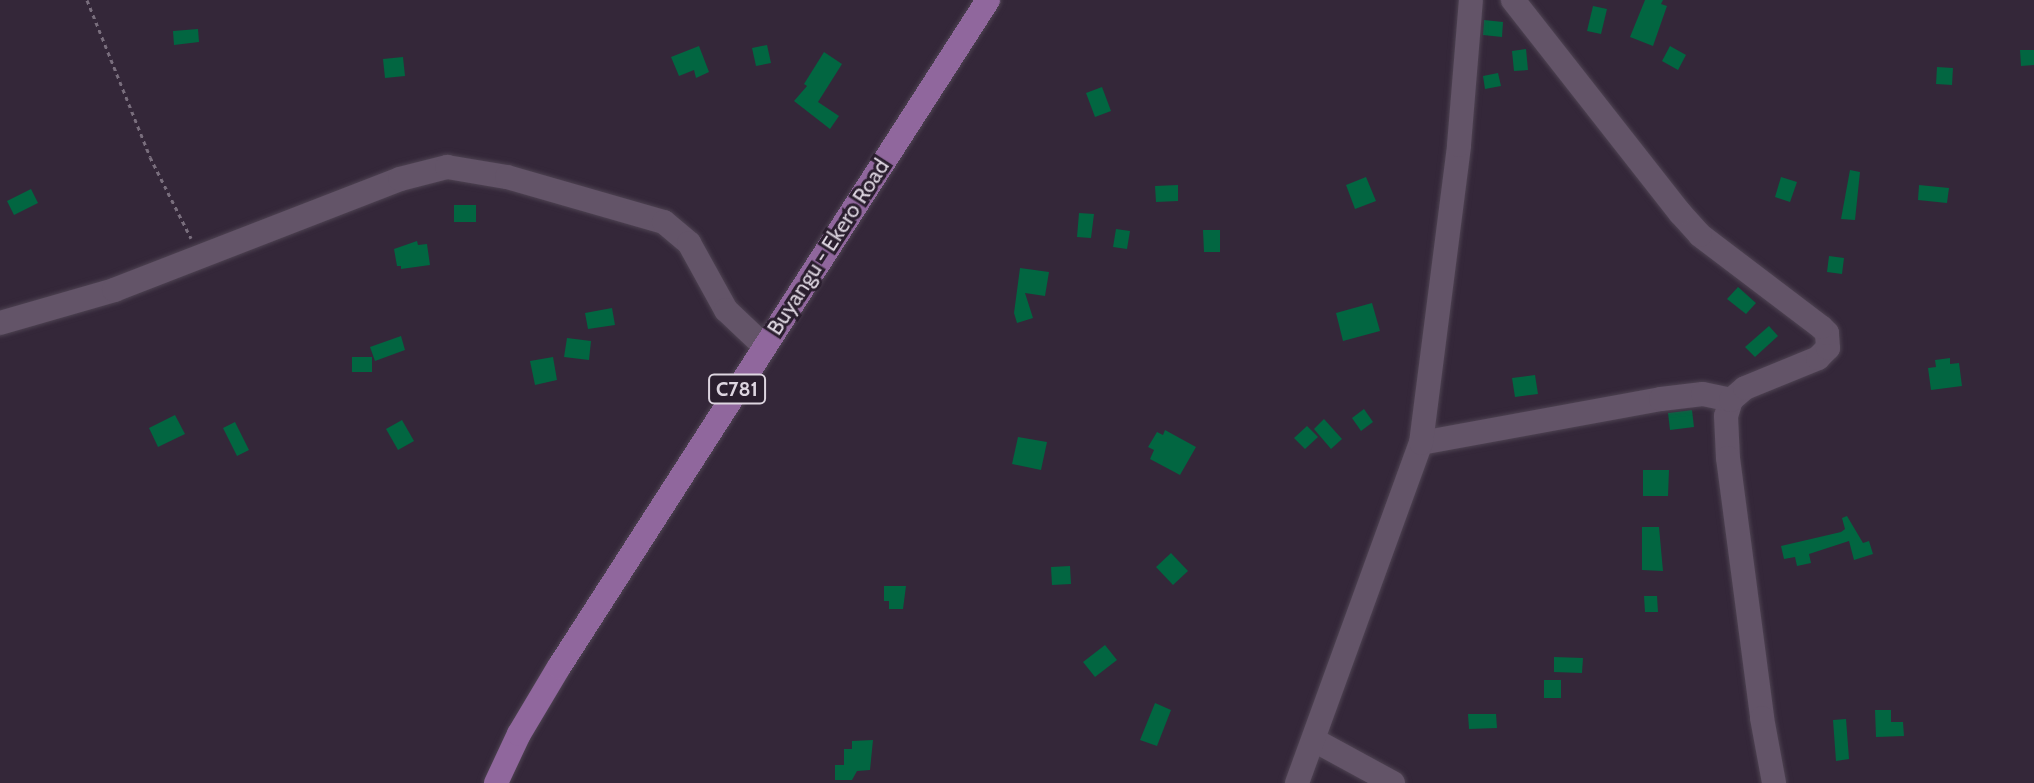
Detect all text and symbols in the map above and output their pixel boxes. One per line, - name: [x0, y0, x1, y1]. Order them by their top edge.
- street label: Buyangu - Ekero Road: [761, 154, 895, 340]
- road number: C781: [707, 373, 767, 405]

